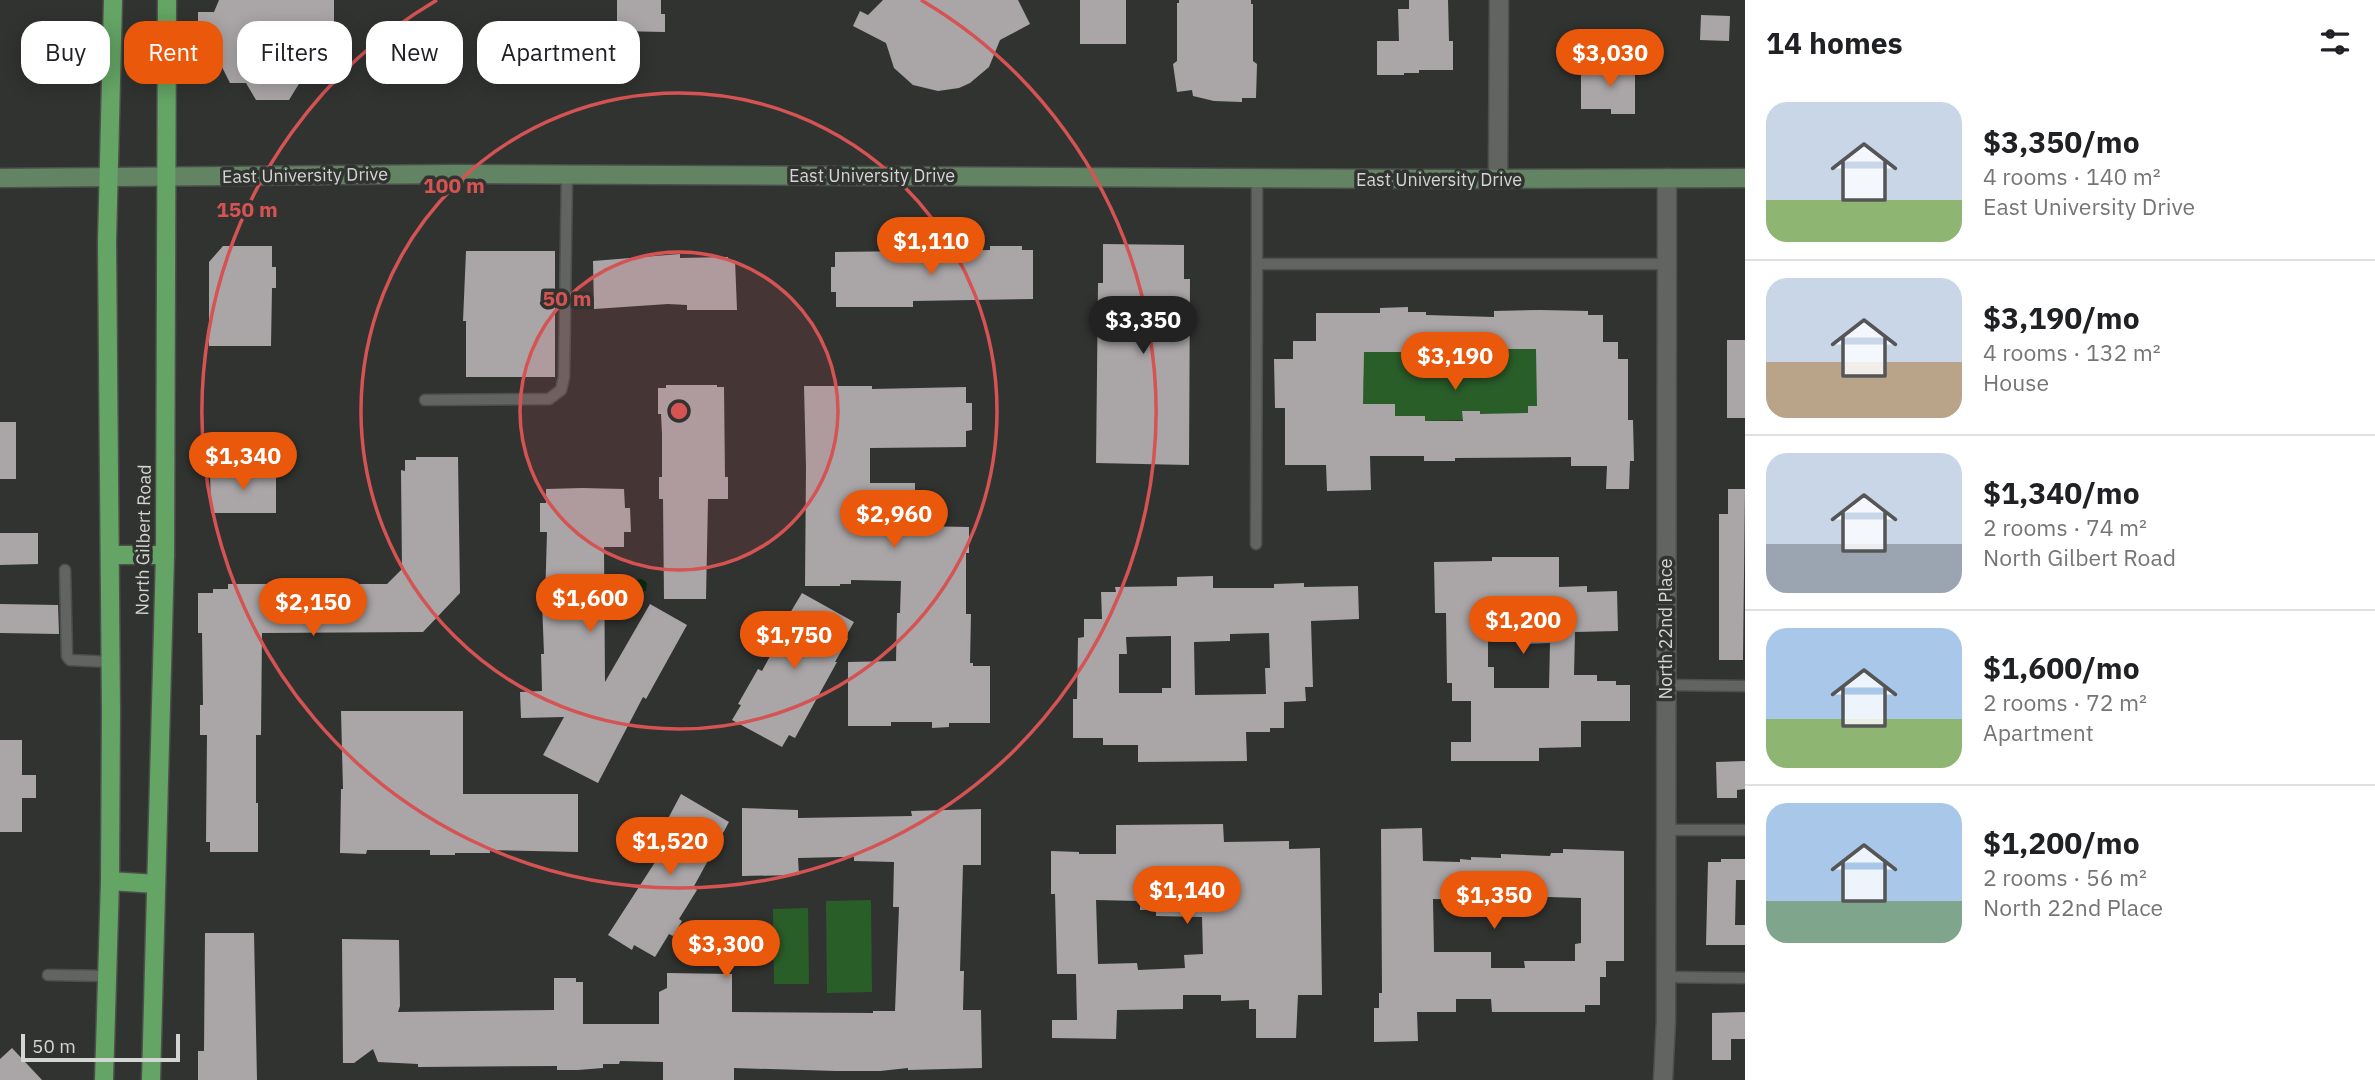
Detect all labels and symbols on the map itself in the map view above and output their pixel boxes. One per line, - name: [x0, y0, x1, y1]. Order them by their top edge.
- pin: $3,030: [1553, 29, 1667, 89]
- street label: East University Drive: [222, 162, 388, 188]
- street label: East University Drive: [789, 164, 955, 187]
- street label: East University Drive: [1356, 168, 1522, 191]
- text: 100 m: [423, 171, 485, 199]
- text: 150 m: [216, 195, 278, 223]
- pin: $1,110: [874, 218, 988, 277]
- text: 50 m: [543, 284, 591, 312]
- pin: $3,350: [1086, 296, 1200, 356]
- pin: $3,190: [1398, 332, 1512, 392]
- centre of rings: [667, 399, 691, 423]
- pin: $1,340: [186, 433, 300, 492]
- street label: North Gilbert Road: [130, 464, 156, 616]
- pin: $2,960: [837, 490, 951, 550]
- street label: North 22nd Place: [1654, 558, 1677, 700]
- pin: $1,600: [533, 574, 647, 634]
- pin: $2,150: [256, 578, 370, 638]
- pin: $1,200: [1466, 596, 1580, 656]
- pin: $1,750: [737, 612, 851, 671]
- pin: $1,520: [613, 818, 727, 877]
- pin: $1,140: [1130, 866, 1244, 926]
- pin: $1,350: [1437, 872, 1551, 931]
- pin: $3,300: [669, 920, 783, 980]
- scale bar: [21, 1031, 180, 1063]

